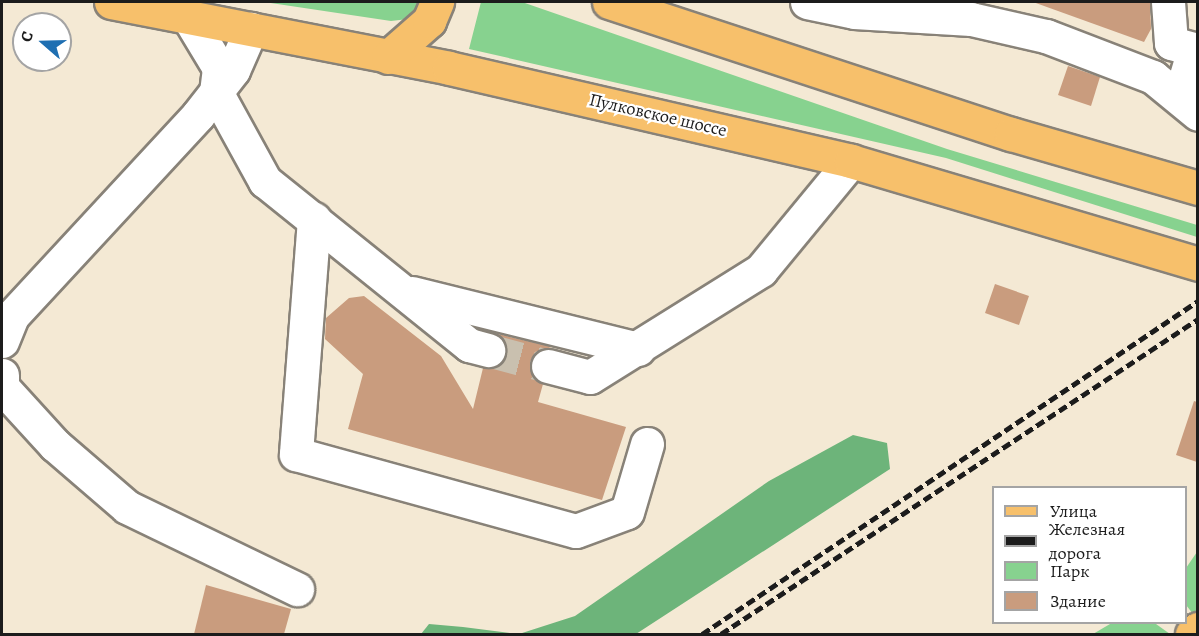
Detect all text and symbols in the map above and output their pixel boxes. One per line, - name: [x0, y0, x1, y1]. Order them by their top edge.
- north arrow: [12, 12, 72, 72]
- text: С: [15, 28, 39, 45]
- street label: Пулковское шоссе: [587, 89, 729, 141]
- legend: [992, 486, 1187, 624]
- text: Улица: [1050, 499, 1097, 523]
- text: Железная дорога: [1049, 517, 1125, 565]
- text: Парк: [1050, 559, 1090, 583]
- text: Здание: [1050, 589, 1106, 613]

